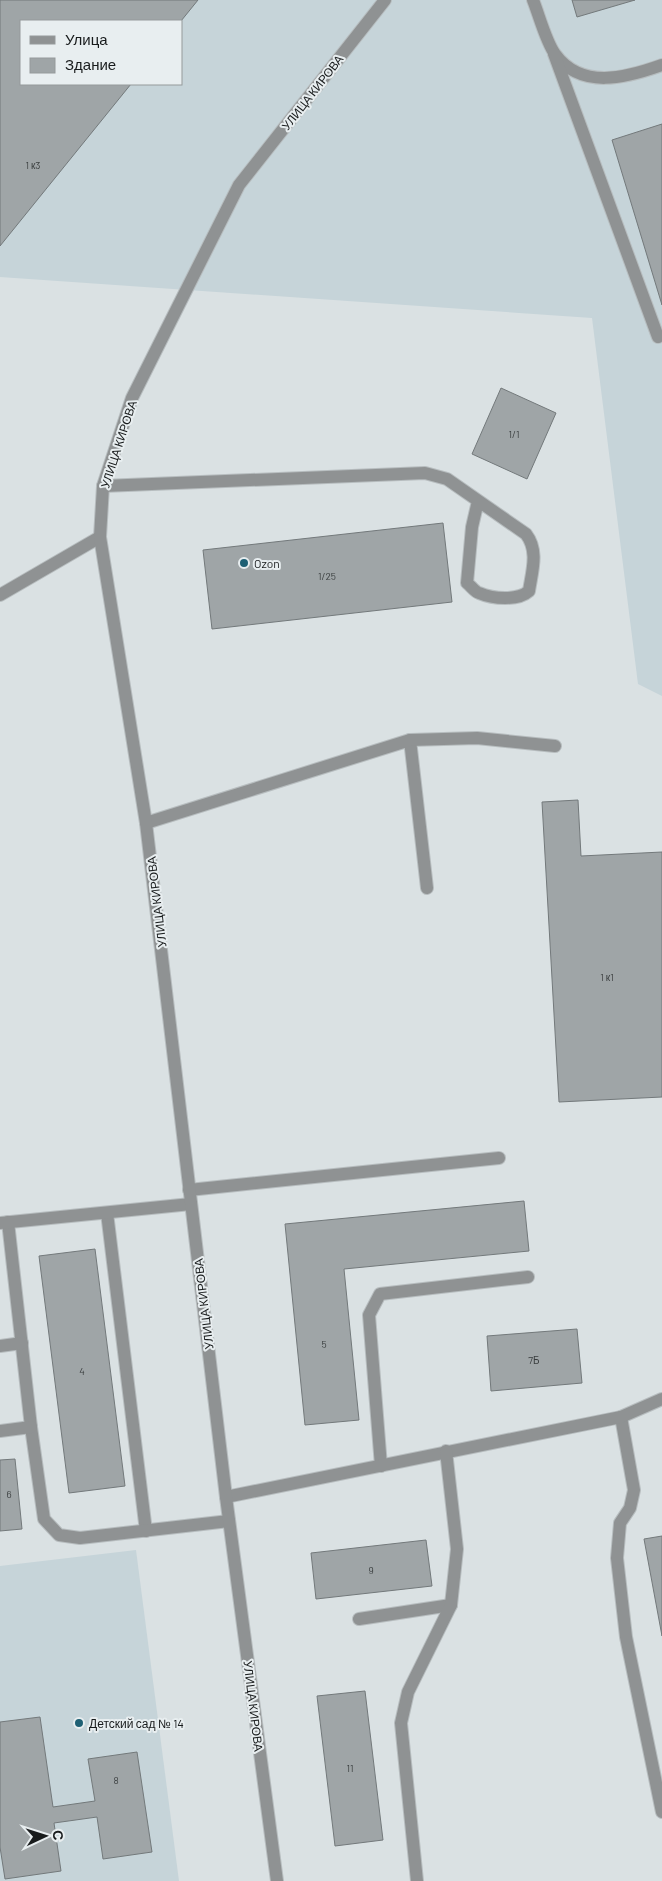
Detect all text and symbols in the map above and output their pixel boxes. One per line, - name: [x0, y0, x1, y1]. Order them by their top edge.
- legend: [20, 20, 182, 85]
- text: Улица: [65, 30, 108, 48]
- street label: УЛИЦА КИРОВА: [278, 52, 346, 133]
- text: Здание: [65, 55, 116, 73]
- house number: 1 к3: [25, 159, 41, 171]
- street label: УЛИЦА КИРОВА: [97, 398, 140, 490]
- house number: 1/1: [509, 428, 520, 440]
- place label: Ozon: [254, 556, 280, 570]
- marker: Ozon: [238, 557, 250, 569]
- house number: 1/25: [318, 570, 336, 582]
- street label: УЛИЦА КИРОВА: [143, 856, 170, 948]
- house number: 1 к1: [600, 971, 614, 983]
- street label: УЛИЦА КИРОВА: [190, 1258, 217, 1350]
- house number: 5: [321, 1338, 327, 1350]
- house number: 7Б: [528, 1354, 540, 1366]
- house number: 4: [79, 1365, 85, 1377]
- house number: 6: [6, 1488, 12, 1500]
- house number: 9: [368, 1564, 374, 1576]
- street label: УЛИЦА КИРОВА: [240, 1660, 267, 1752]
- place label: Детский сад № 14: [89, 1716, 184, 1731]
- marker: Детский сад № 14: [73, 1717, 85, 1729]
- house number: 11: [346, 1762, 354, 1774]
- house number: 8: [113, 1774, 119, 1786]
- north arrow: [20, 1811, 70, 1861]
- text: С: [50, 1829, 67, 1841]

